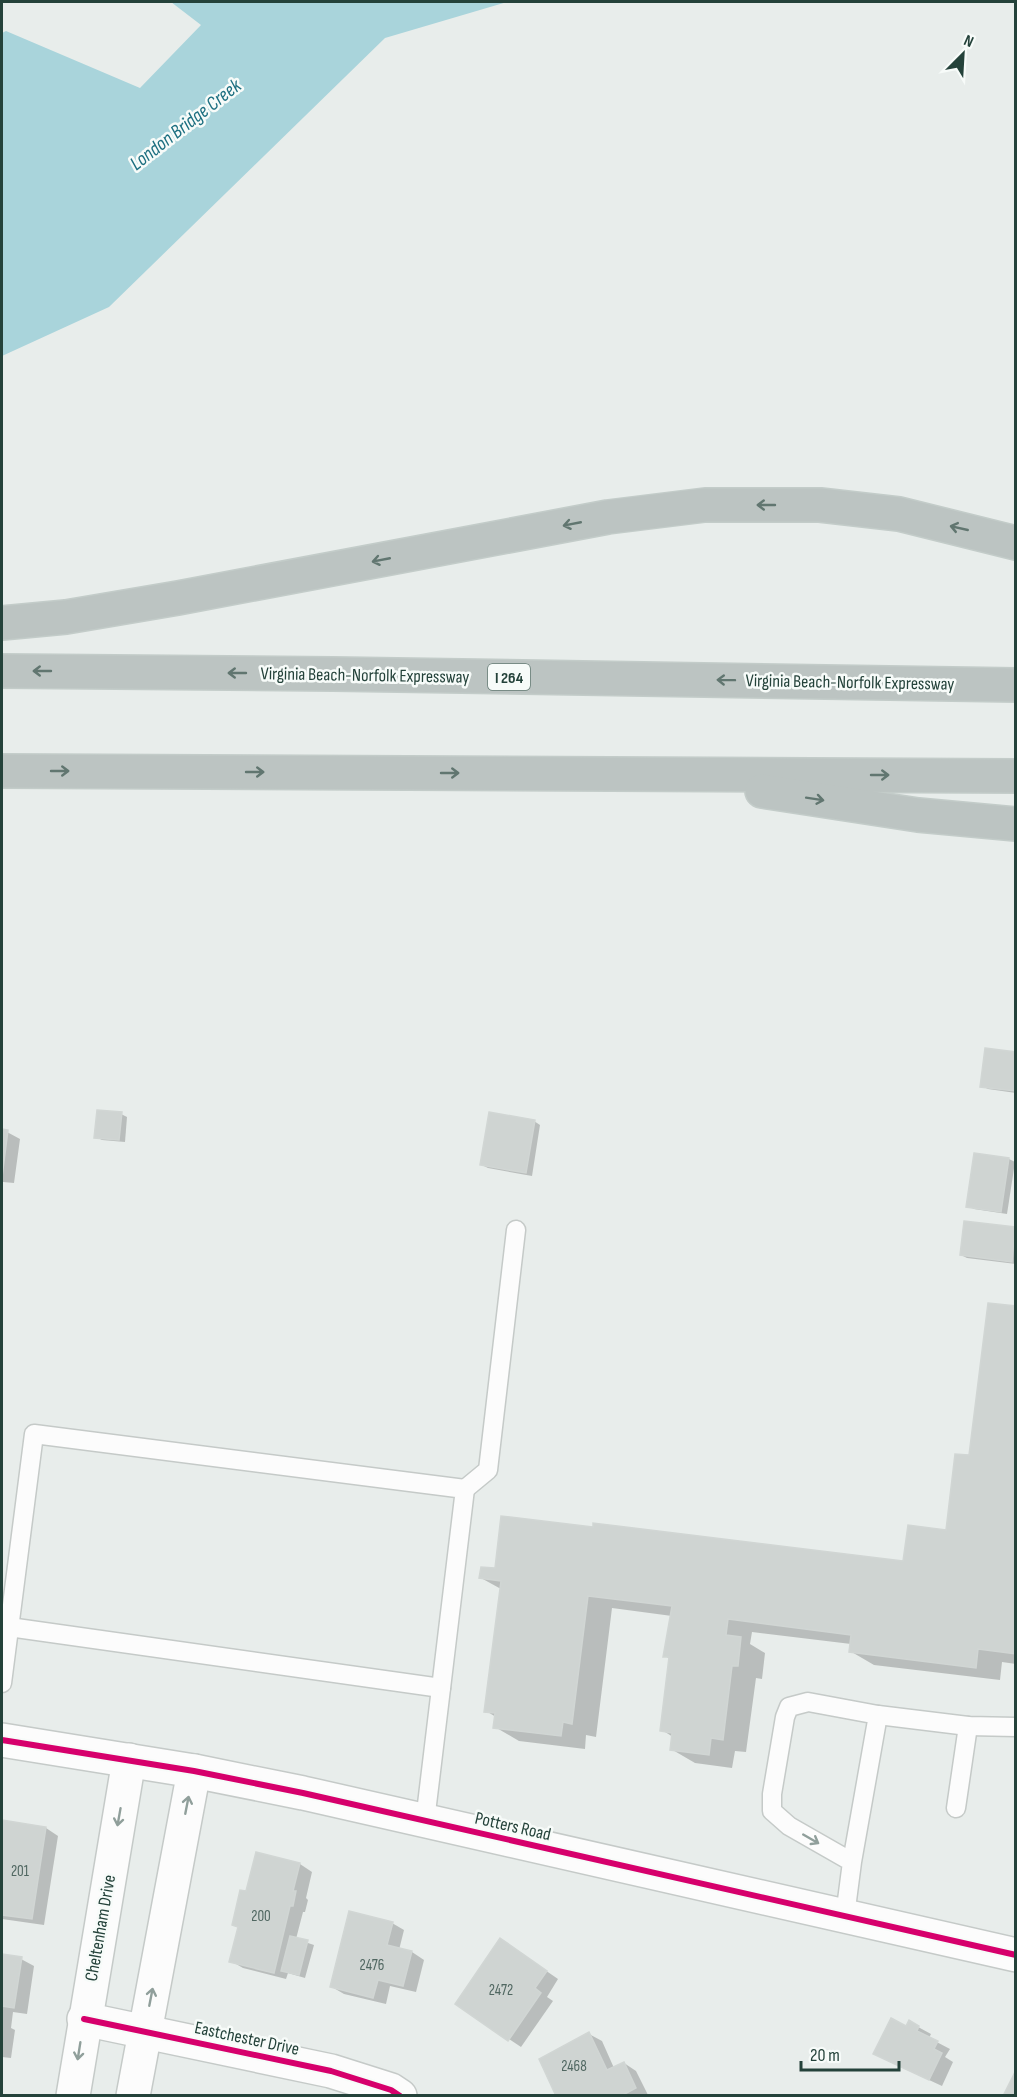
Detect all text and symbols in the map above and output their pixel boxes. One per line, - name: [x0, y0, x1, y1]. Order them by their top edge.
- north arrow: [933, 24, 993, 84]
- text: N: [961, 31, 976, 52]
- water label: London Bridge Creek: [125, 74, 246, 176]
- one-way arrow: [757, 499, 777, 511]
- one-way arrow: [563, 519, 583, 530]
- one-way arrow: [950, 522, 969, 533]
- one-way arrow: [371, 555, 391, 566]
- street label: Virginia Beach-Norfolk Expressway: [260, 663, 470, 688]
- road number: I 264: [488, 664, 530, 690]
- one-way arrow: [33, 665, 53, 677]
- one-way arrow: [228, 667, 248, 679]
- street label: Virginia Beach-Norfolk Expressway: [745, 670, 955, 695]
- one-way arrow: [717, 674, 737, 686]
- one-way arrow: [49, 765, 69, 777]
- one-way arrow: [244, 766, 264, 778]
- one-way arrow: [439, 767, 459, 779]
- one-way arrow: [870, 769, 890, 781]
- one-way arrow: [805, 794, 825, 805]
- one-way arrow: [182, 1796, 193, 1815]
- one-way arrow: [113, 1807, 124, 1827]
- street label: Potters Road: [473, 1808, 553, 1845]
- one-way arrow: [802, 1833, 819, 1845]
- house number: 201: [11, 1862, 30, 1881]
- street label: Cheltenham Drive: [81, 1873, 120, 1983]
- house number: 200: [251, 1907, 271, 1926]
- house number: 2476: [360, 1956, 384, 1975]
- house number: 2472: [489, 1981, 513, 2000]
- one-way arrow: [146, 1987, 157, 2007]
- street label: Eastchester Drive: [193, 2017, 301, 2060]
- scale bar: [801, 2034, 898, 2072]
- one-way arrow: [73, 2041, 84, 2060]
- text: 20 m: [810, 2045, 840, 2066]
- house number: 2468: [561, 2057, 587, 2076]

